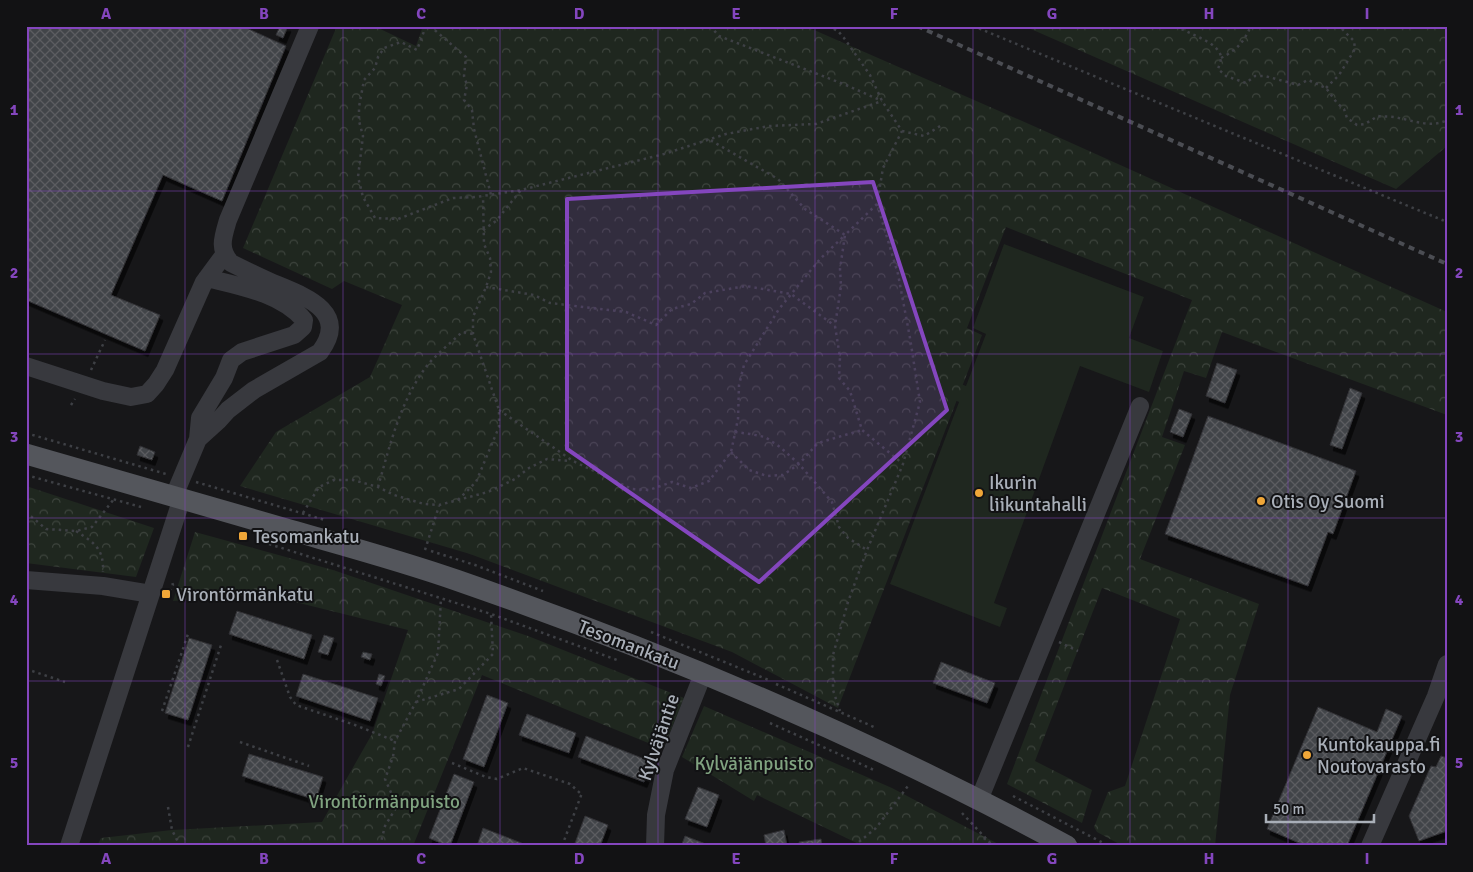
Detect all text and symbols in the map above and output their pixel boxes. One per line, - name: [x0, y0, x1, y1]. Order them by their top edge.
- text: A: [101, 4, 112, 24]
- text: B: [259, 4, 269, 24]
- text: C: [416, 4, 426, 24]
- text: D: [574, 4, 585, 24]
- text: E: [731, 4, 741, 24]
- text: F: [890, 4, 899, 24]
- text: G: [1047, 4, 1057, 24]
- text: H: [1204, 4, 1214, 24]
- text: I: [1364, 4, 1370, 24]
- text: 1: [10, 100, 19, 120]
- text: 1: [1455, 100, 1464, 120]
- text: 2: [10, 263, 18, 283]
- text: 2: [1455, 263, 1463, 283]
- text: 3: [10, 427, 18, 447]
- text: 3: [1455, 427, 1463, 447]
- place label: Ikurin liikuntahalli: [989, 471, 1087, 517]
- marker: Ikurin liikuntahalli: [973, 487, 985, 499]
- place label: Otis Oy Suomi: [1271, 490, 1385, 514]
- marker: Otis Oy Suomi: [1255, 495, 1267, 507]
- place label: Tesomankatu: [253, 525, 360, 549]
- marker: Tesomankatu: [237, 530, 249, 542]
- place label: Virontörmänkatu: [176, 583, 313, 607]
- marker: Virontörmänkatu: [160, 588, 172, 600]
- text: 4: [10, 590, 19, 610]
- text: 4: [1455, 590, 1464, 610]
- street label: Tesomankatu: [575, 615, 683, 675]
- street label: Kylväjäntie: [633, 691, 685, 784]
- place label: Kuntokauppa.fi Noutovarasto: [1317, 733, 1440, 779]
- marker: Kuntokauppa.fi Noutovarasto: [1301, 749, 1313, 761]
- park label: Kylväjänpuisto: [694, 752, 814, 776]
- text: 5: [10, 753, 18, 773]
- text: 5: [1455, 753, 1463, 773]
- park label: Virontörmänpuisto: [308, 790, 460, 814]
- scale bar: [1266, 792, 1373, 824]
- text: 50 m: [1273, 800, 1304, 818]
- text: A: [101, 849, 112, 869]
- text: B: [259, 849, 269, 869]
- text: C: [416, 849, 426, 869]
- text: D: [574, 849, 585, 869]
- text: E: [731, 849, 741, 869]
- text: F: [890, 849, 899, 869]
- text: G: [1047, 849, 1057, 869]
- text: H: [1204, 849, 1214, 869]
- text: I: [1364, 849, 1370, 869]

